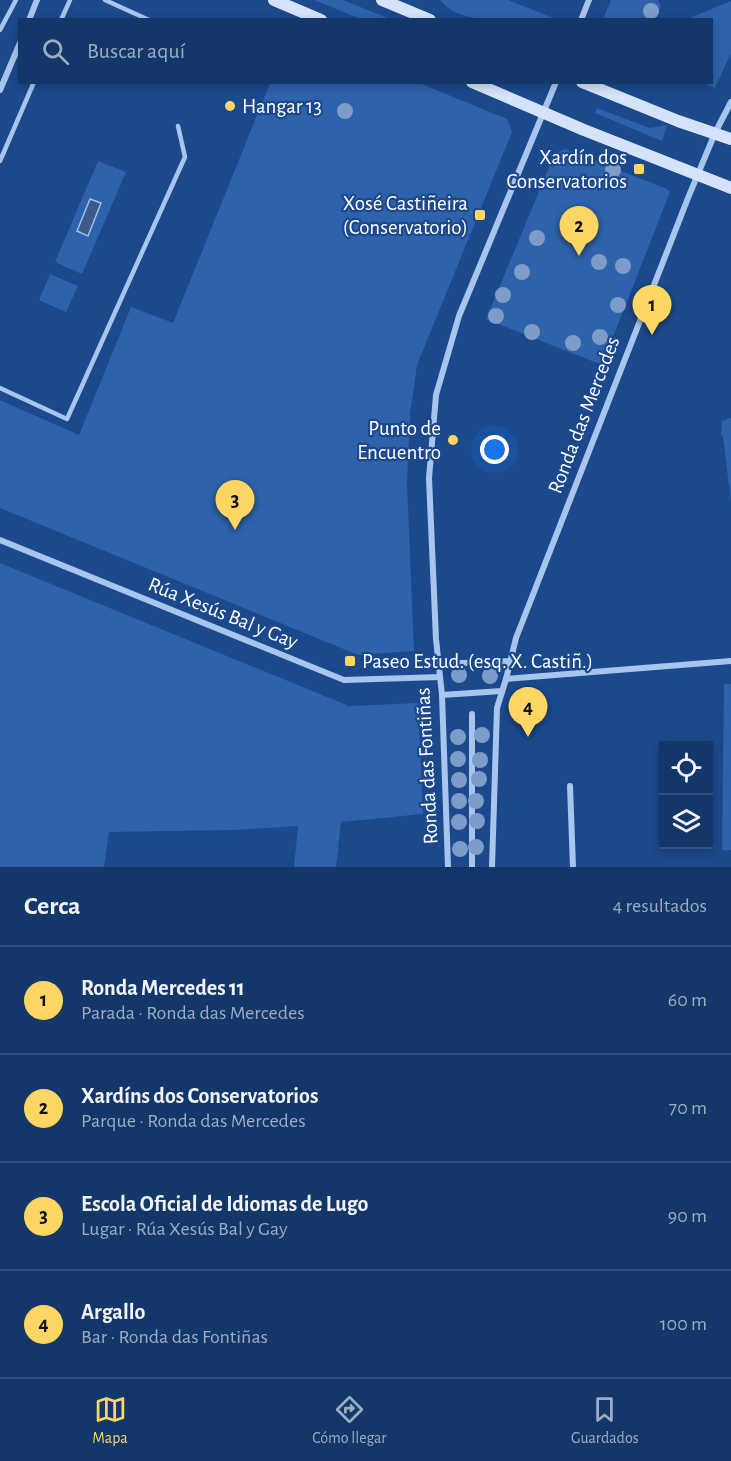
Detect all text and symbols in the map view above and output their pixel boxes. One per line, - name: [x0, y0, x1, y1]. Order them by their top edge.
- search box: [18, 18, 713, 84]
- icon: search: [39, 35, 72, 68]
- text: Buscar aquí: [87, 40, 185, 62]
- place label: Hangar 13: [242, 96, 322, 117]
- marker: Hangar 13: [223, 99, 237, 113]
- place label: Xardín dos Conservatorios: [506, 147, 627, 192]
- marker: Xardín dos Conservatorios: [632, 162, 646, 176]
- place label: Xosé Castiñeira (Conservatorio): [343, 193, 468, 238]
- pin: 2: [560, 206, 598, 256]
- marker: Xosé Castiñeira (Conservatorio): [473, 208, 487, 222]
- pin: 1: [632, 286, 672, 335]
- street label: Ronda das Mercedes: [544, 334, 624, 496]
- place label: Punto de Encuentro: [357, 418, 441, 463]
- marker: Punto de Encuentro: [446, 433, 460, 447]
- your location: [480, 435, 509, 464]
- pin: 3: [216, 480, 254, 530]
- street label: Rúa Xesús Bal y Gay: [145, 573, 301, 653]
- place label: Paseo Estud. (esq. X. Castiñ.): [362, 651, 593, 672]
- marker: Paseo Estud. (esq. X. Castiñ.): [343, 654, 357, 668]
- street label: Ronda das Fontiñas: [412, 687, 442, 845]
- pin: 4: [508, 688, 548, 737]
- map controls: [659, 741, 713, 849]
- button: locate: [659, 741, 713, 795]
- button: layers: [659, 795, 713, 849]
- text: Cerca: [24, 893, 81, 919]
- text: 4 resultados: [613, 896, 707, 916]
- text: Ronda Mercedes 11: [81, 977, 245, 999]
- text: 1: [40, 990, 47, 1010]
- text: 60 m: [668, 990, 707, 1010]
- text: Parada · Ronda das Mercedes: [81, 1003, 305, 1023]
- text: Xardíns dos Conservatorios: [81, 1085, 318, 1107]
- text: 2: [39, 1098, 48, 1118]
- text: 70 m: [669, 1098, 707, 1118]
- text: Parque · Ronda das Mercedes: [81, 1111, 306, 1131]
- text: Escola Oficial de Idiomas de Lugo: [81, 1193, 368, 1215]
- text: 3: [39, 1206, 48, 1226]
- text: 90 m: [668, 1206, 707, 1226]
- text: Lugar · Rúa Xesús Bal y Gay: [81, 1219, 287, 1239]
- text: Argallo: [81, 1301, 145, 1323]
- text: 4: [38, 1314, 49, 1334]
- text: 100 m: [660, 1314, 707, 1334]
- text: Bar · Ronda das Fontiñas: [81, 1327, 268, 1347]
- tab: Mapa: [92, 1393, 128, 1448]
- tab: Cómo llegar: [312, 1393, 386, 1448]
- tab: Guardados: [571, 1393, 639, 1448]

